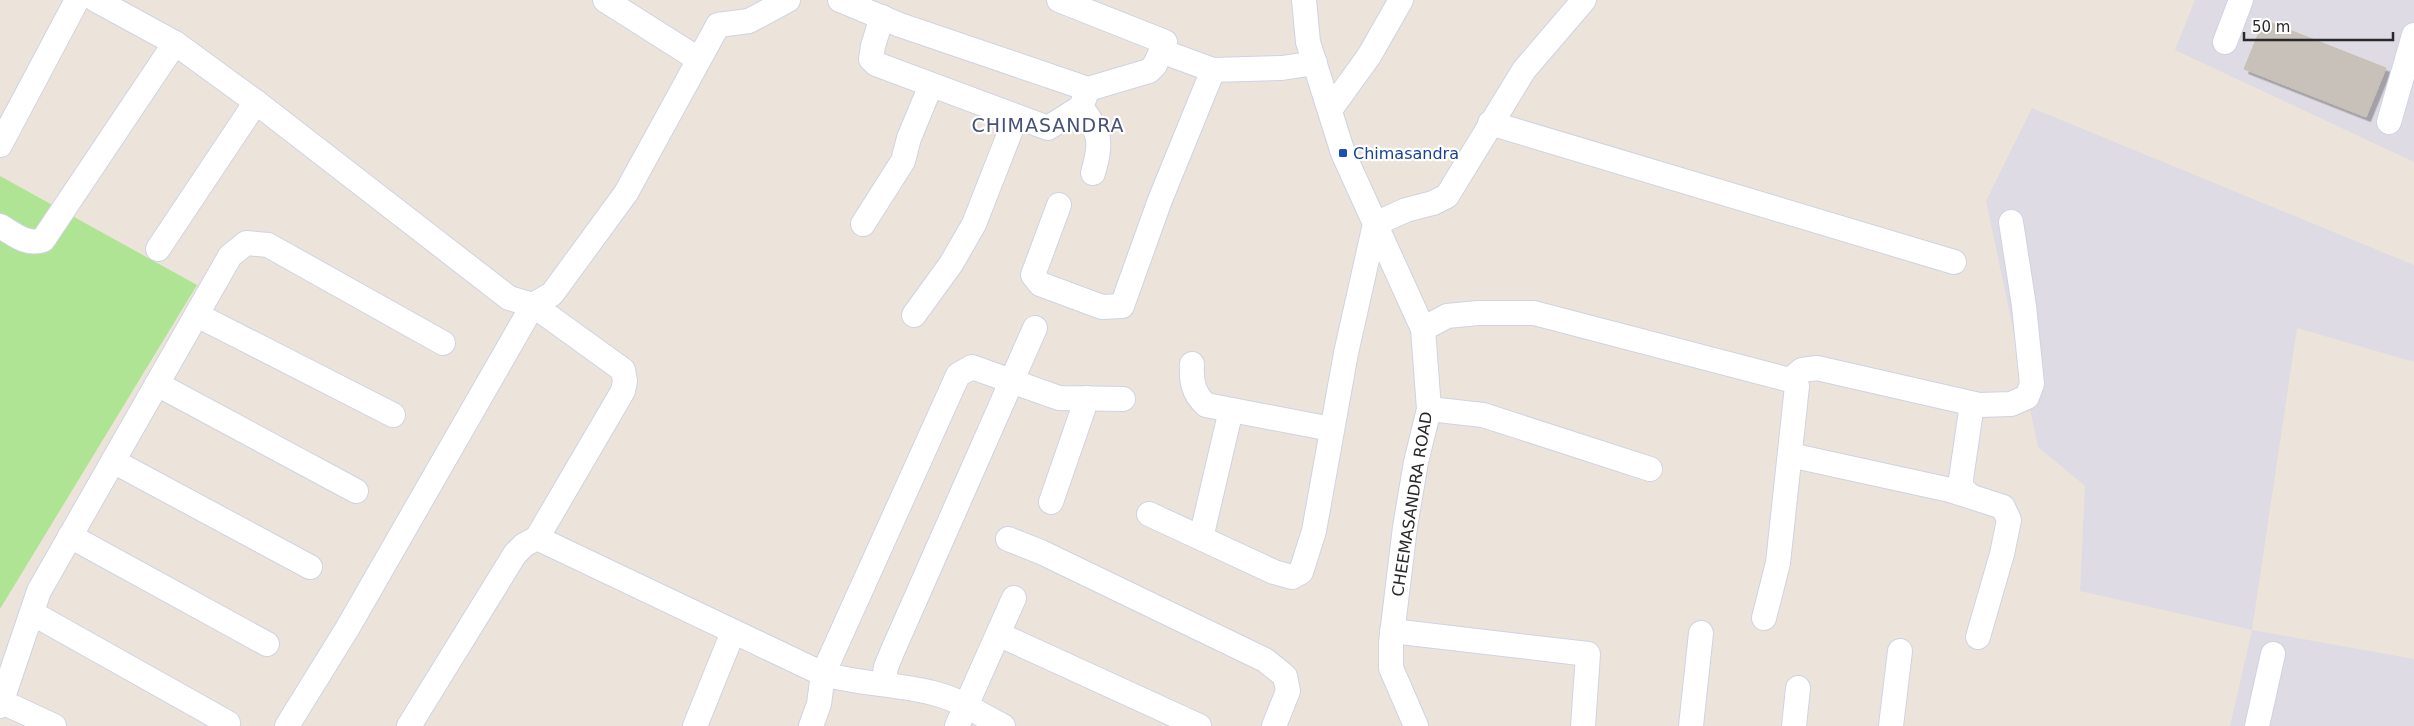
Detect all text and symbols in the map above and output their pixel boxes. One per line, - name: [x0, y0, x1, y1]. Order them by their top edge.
- scale bar: [2244, 10, 2393, 42]
- text: 50 m: [2252, 18, 2290, 36]
- district label: CHIMASANDRA: [971, 114, 1125, 136]
- place label: Chimasandra: [1353, 144, 1459, 163]
- marker: Chimasandra: [1337, 147, 1349, 159]
- street label: CHEEMASANDRA ROAD: [1388, 410, 1436, 598]

